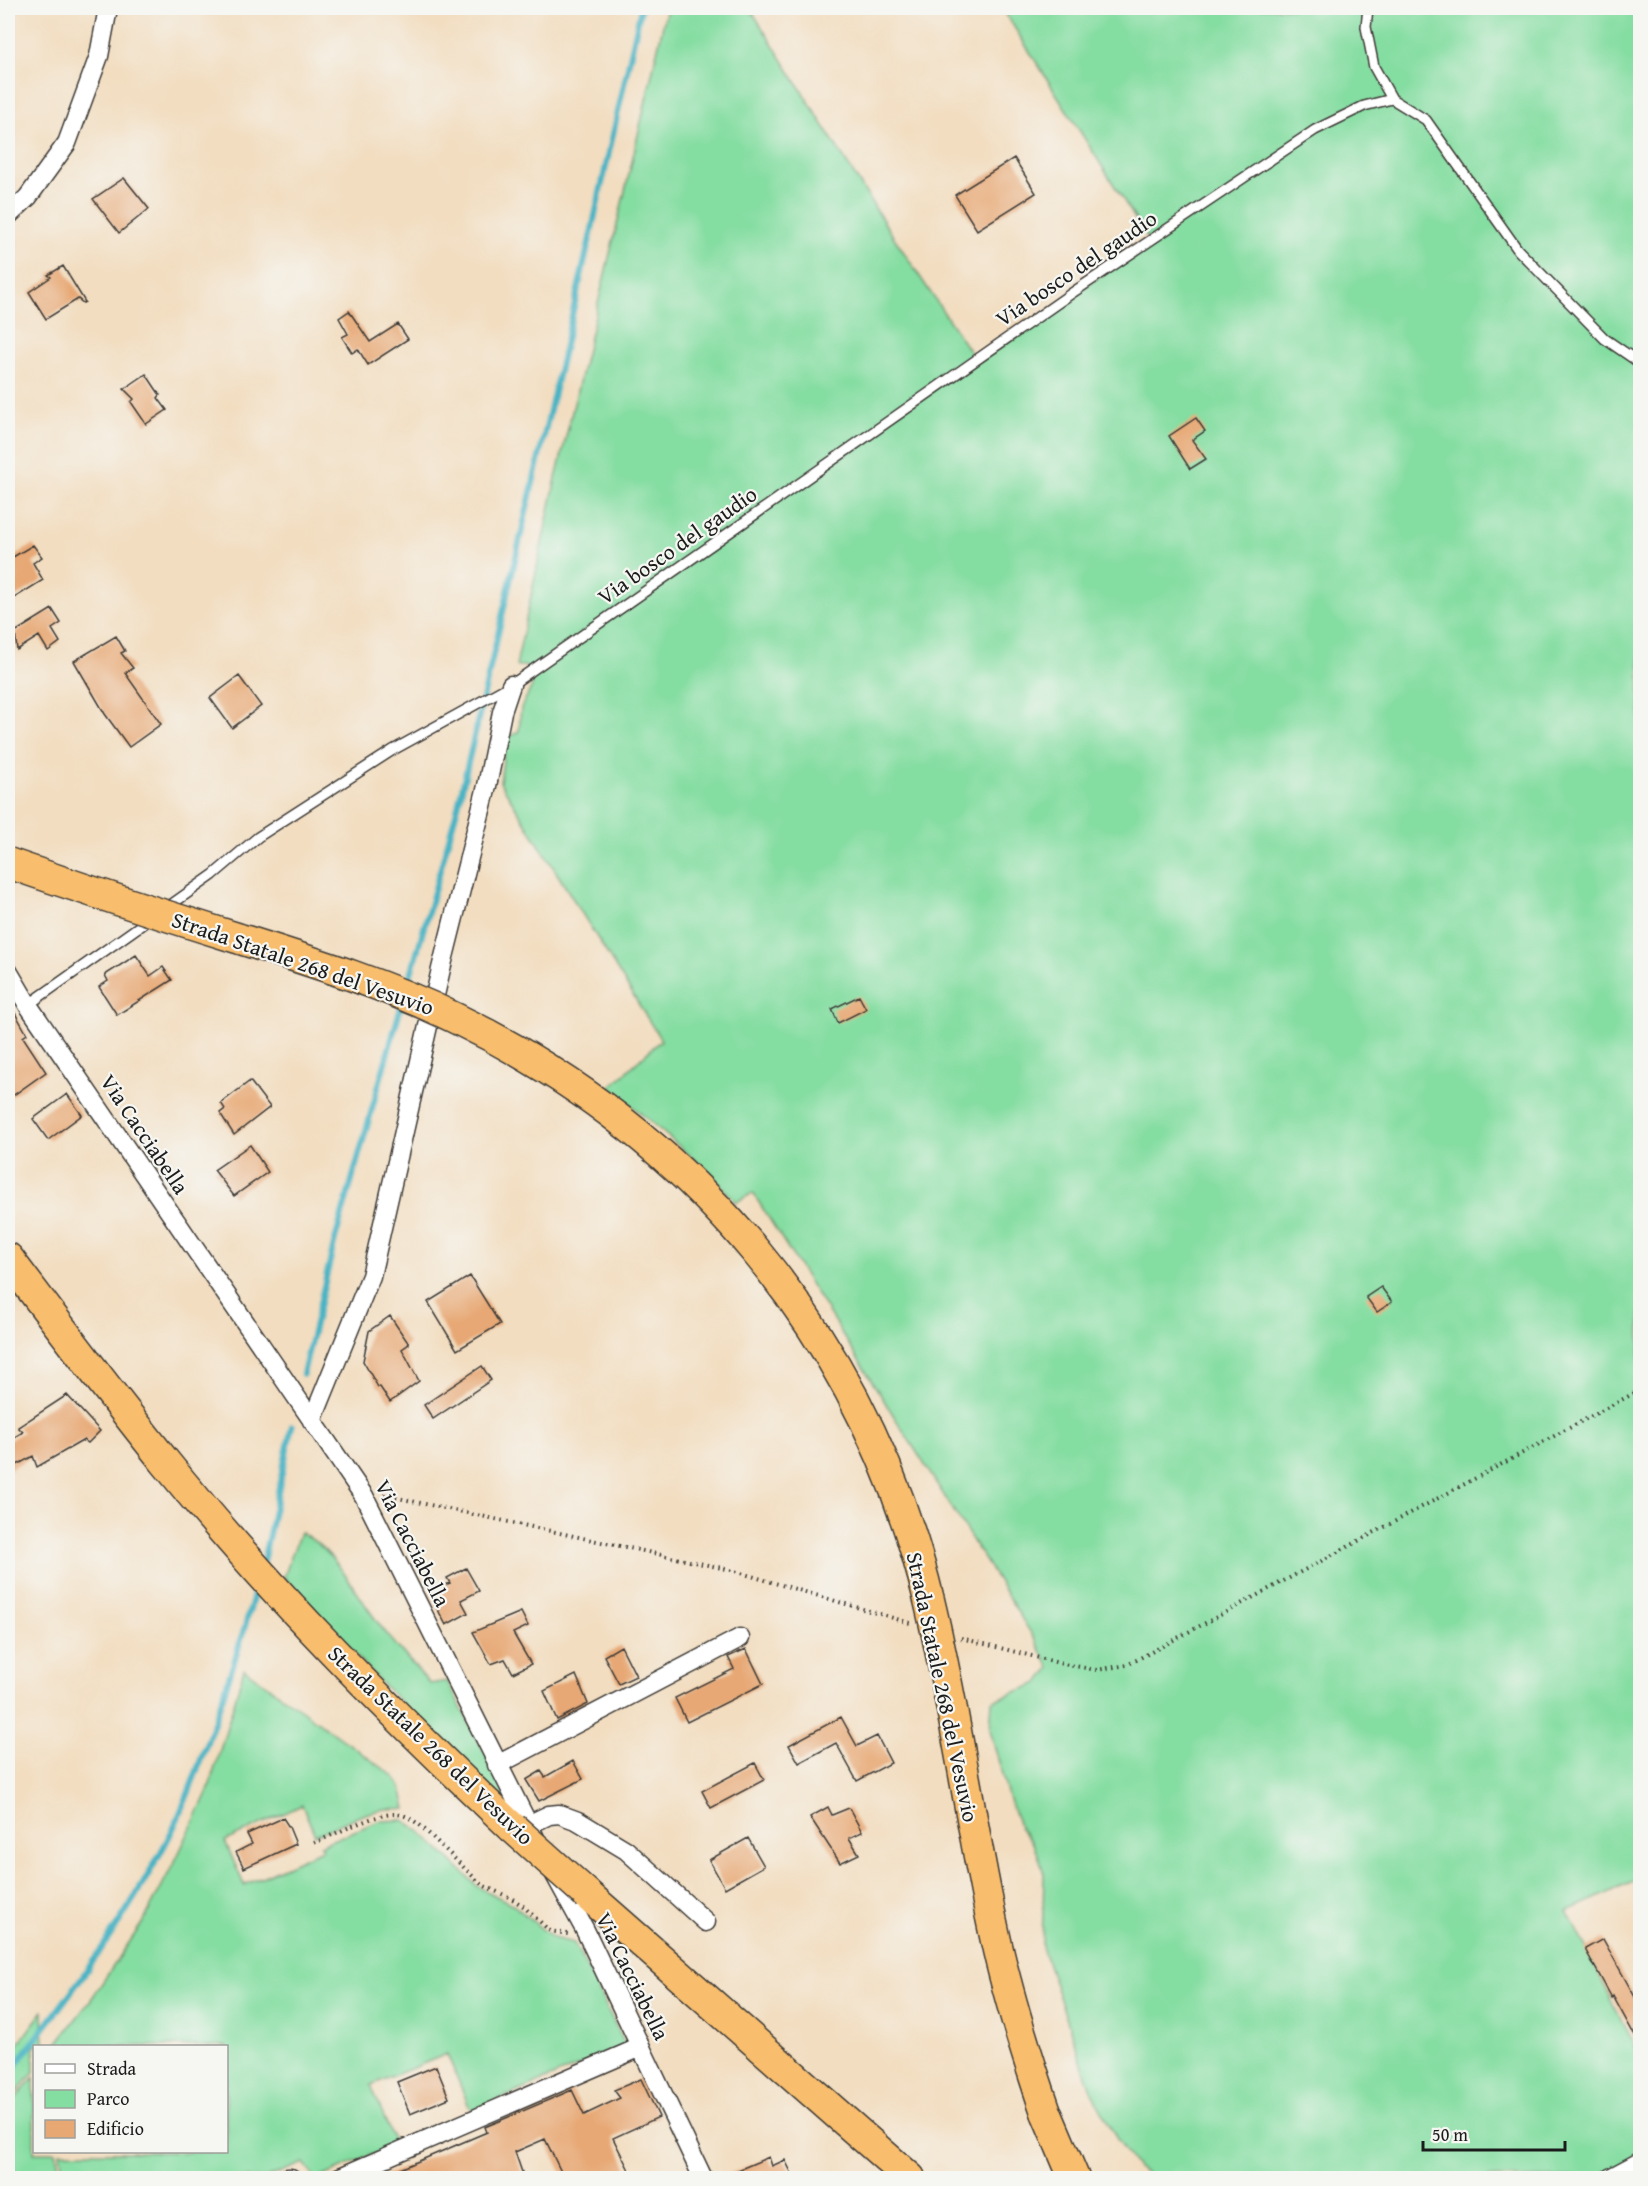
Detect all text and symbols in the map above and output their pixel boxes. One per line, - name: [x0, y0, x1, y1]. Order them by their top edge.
- street label: Via bosco del gaudio: [989, 202, 1163, 334]
- street label: Via bosco del gaudio: [591, 478, 763, 612]
- street label: Strada Statale 268 del Vesuvio: [168, 903, 438, 1023]
- street label: Via Cacciabella: [93, 1068, 197, 1201]
- street label: Via Cacciabella: [367, 1474, 459, 1613]
- street label: Strada Statale 268 del Vesuvio: [899, 1549, 987, 1825]
- street label: Strada Statale 268 del Vesuvio: [321, 1638, 541, 1852]
- street label: Via Cacciabella: [588, 1907, 678, 2046]
- legend: [33, 2045, 228, 2153]
- text: Strada: [87, 2055, 137, 2082]
- text: Parco: [87, 2085, 130, 2112]
- scale bar: [1423, 2114, 1566, 2152]
- text: Edificio: [87, 2115, 144, 2142]
- text: 50 m: [1432, 2121, 1468, 2148]

